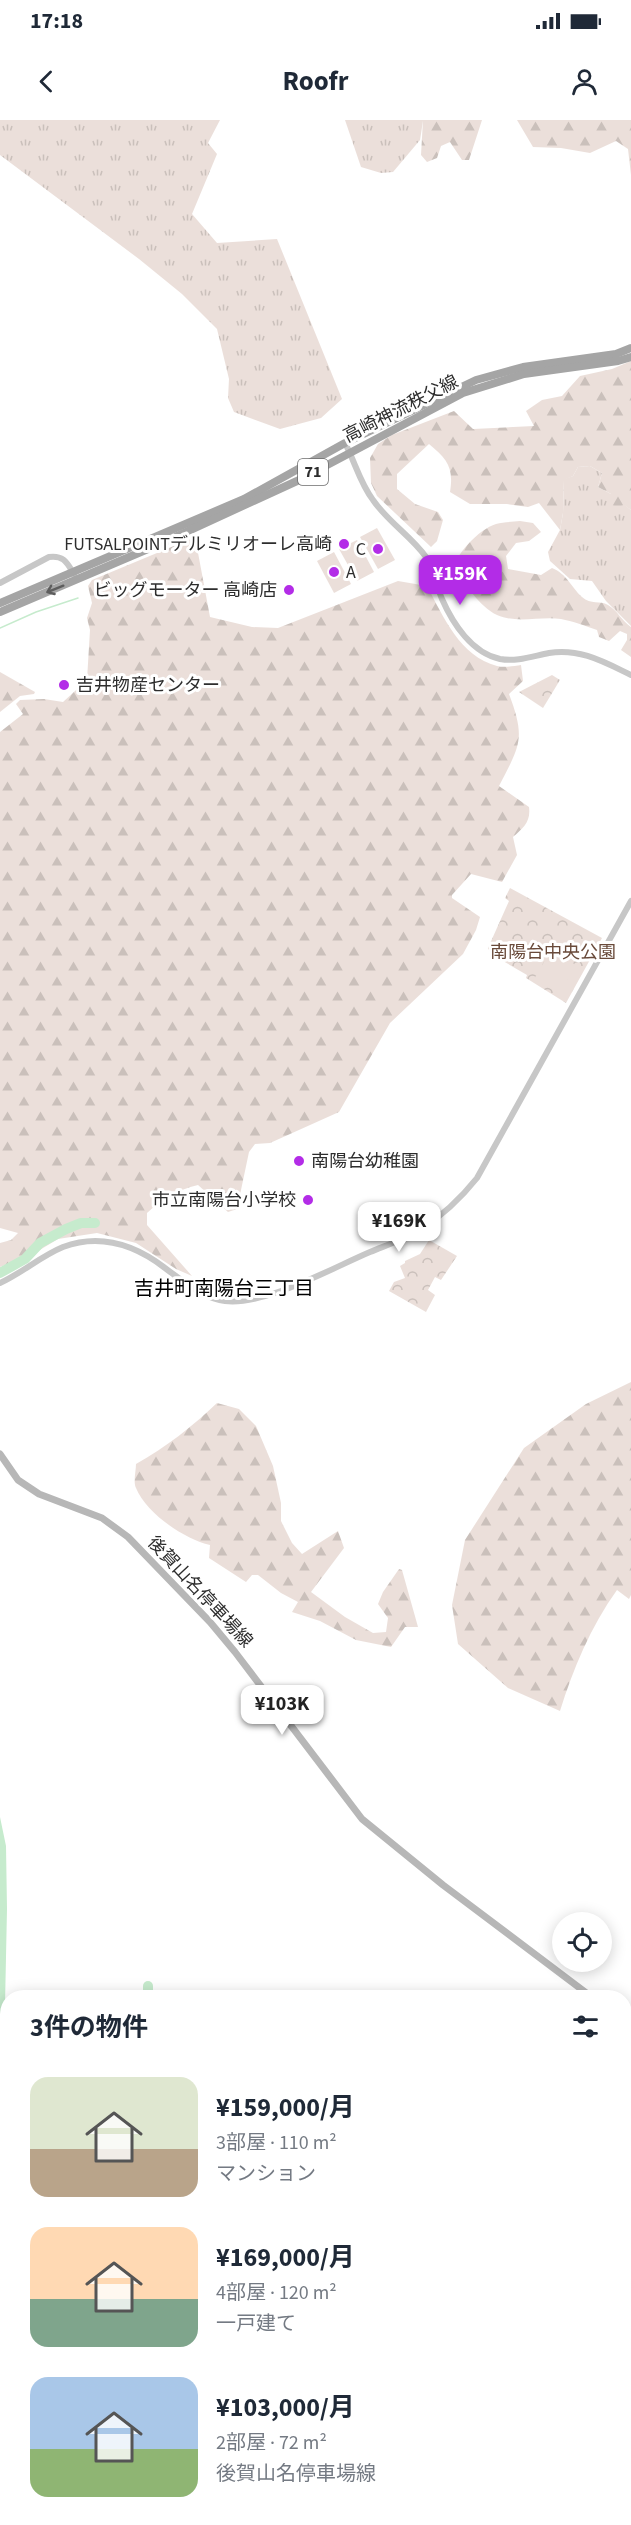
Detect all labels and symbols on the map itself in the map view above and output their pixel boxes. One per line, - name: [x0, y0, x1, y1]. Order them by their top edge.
- street label: 高崎神流秩父線: [339, 369, 463, 449]
- road number: 71: [298, 459, 328, 485]
- place label: FUTSALPOINTデルミリオーレ高崎: [64, 532, 332, 557]
- marker: FUTSALPOINTデルミリオーレ高崎: [337, 537, 351, 551]
- place label: C: [356, 537, 366, 562]
- marker: C: [371, 542, 385, 556]
- pin: ¥159K: [418, 555, 502, 606]
- place label: A: [346, 560, 356, 585]
- marker: A: [327, 565, 341, 579]
- place label: ビッグモーター 高崎店: [93, 578, 277, 603]
- marker: ビッグモーター 高崎店: [282, 583, 296, 597]
- one-way arrow: [46, 584, 65, 595]
- place label: 吉井物産センター: [76, 673, 220, 698]
- marker: 吉井物産センター: [57, 678, 71, 692]
- park label: 南陽台中央公園: [490, 940, 616, 965]
- place label: 南陽台幼稚園: [311, 1149, 419, 1174]
- marker: 南陽台幼稚園: [292, 1154, 306, 1168]
- place label: 市立南陽台小学校: [152, 1188, 296, 1213]
- marker: 市立南陽台小学校: [301, 1193, 315, 1207]
- pin: ¥169K: [357, 1202, 441, 1253]
- district label: 吉井町南陽台三丁目: [134, 1275, 314, 1303]
- street label: 後賀山名停車場線: [142, 1531, 258, 1653]
- pin: ¥103K: [240, 1685, 324, 1736]

